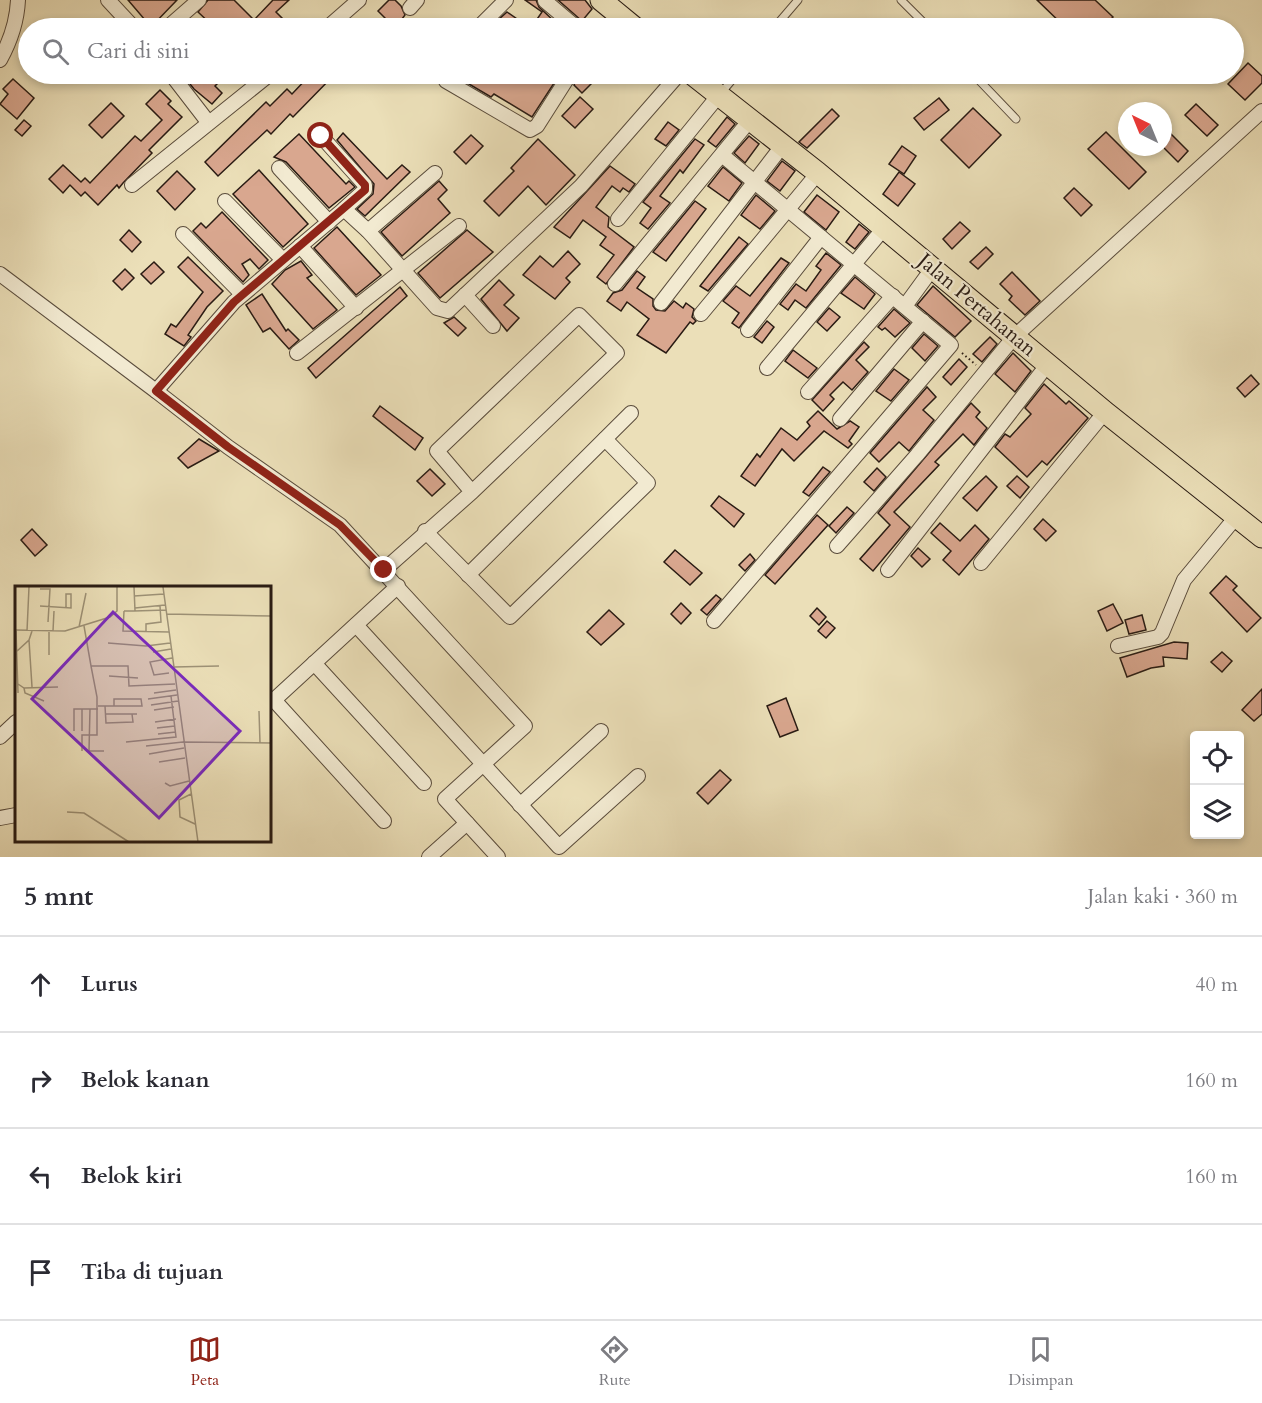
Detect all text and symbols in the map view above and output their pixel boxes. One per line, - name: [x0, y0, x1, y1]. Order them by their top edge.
- search box: [18, 18, 1244, 84]
- icon: search: [39, 35, 72, 68]
- text: Cari di sini: [87, 36, 190, 66]
- north arrow: [1118, 102, 1172, 156]
- route start: [307, 122, 333, 148]
- street label: Jalan Pertahanan: [909, 245, 1043, 363]
- route end: [370, 556, 396, 582]
- inset map: [15, 586, 272, 842]
- map controls: [1190, 731, 1244, 839]
- button: locate: [1190, 731, 1244, 785]
- button: layers: [1190, 785, 1244, 839]
- text: 5 mnt: [24, 879, 93, 914]
- text: Jalan kaki · 360 m: [1088, 883, 1238, 910]
- icon: ahead: [24, 968, 57, 1001]
- text: Lurus: [81, 969, 138, 999]
- text: 40 m: [1195, 971, 1238, 998]
- icon: right: [24, 1064, 57, 1097]
- text: Belok kanan: [81, 1065, 210, 1095]
- text: 160 m: [1185, 1067, 1238, 1094]
- icon: left: [24, 1160, 57, 1193]
- text: Belok kiri: [81, 1161, 182, 1191]
- text: 160 m: [1185, 1163, 1238, 1190]
- icon: arrive: [24, 1256, 57, 1289]
- text: Tiba di tujuan: [81, 1257, 223, 1287]
- tab: Peta: [188, 1333, 221, 1391]
- tab: Rute: [598, 1333, 631, 1391]
- tab: Disimpan: [1008, 1333, 1074, 1391]

